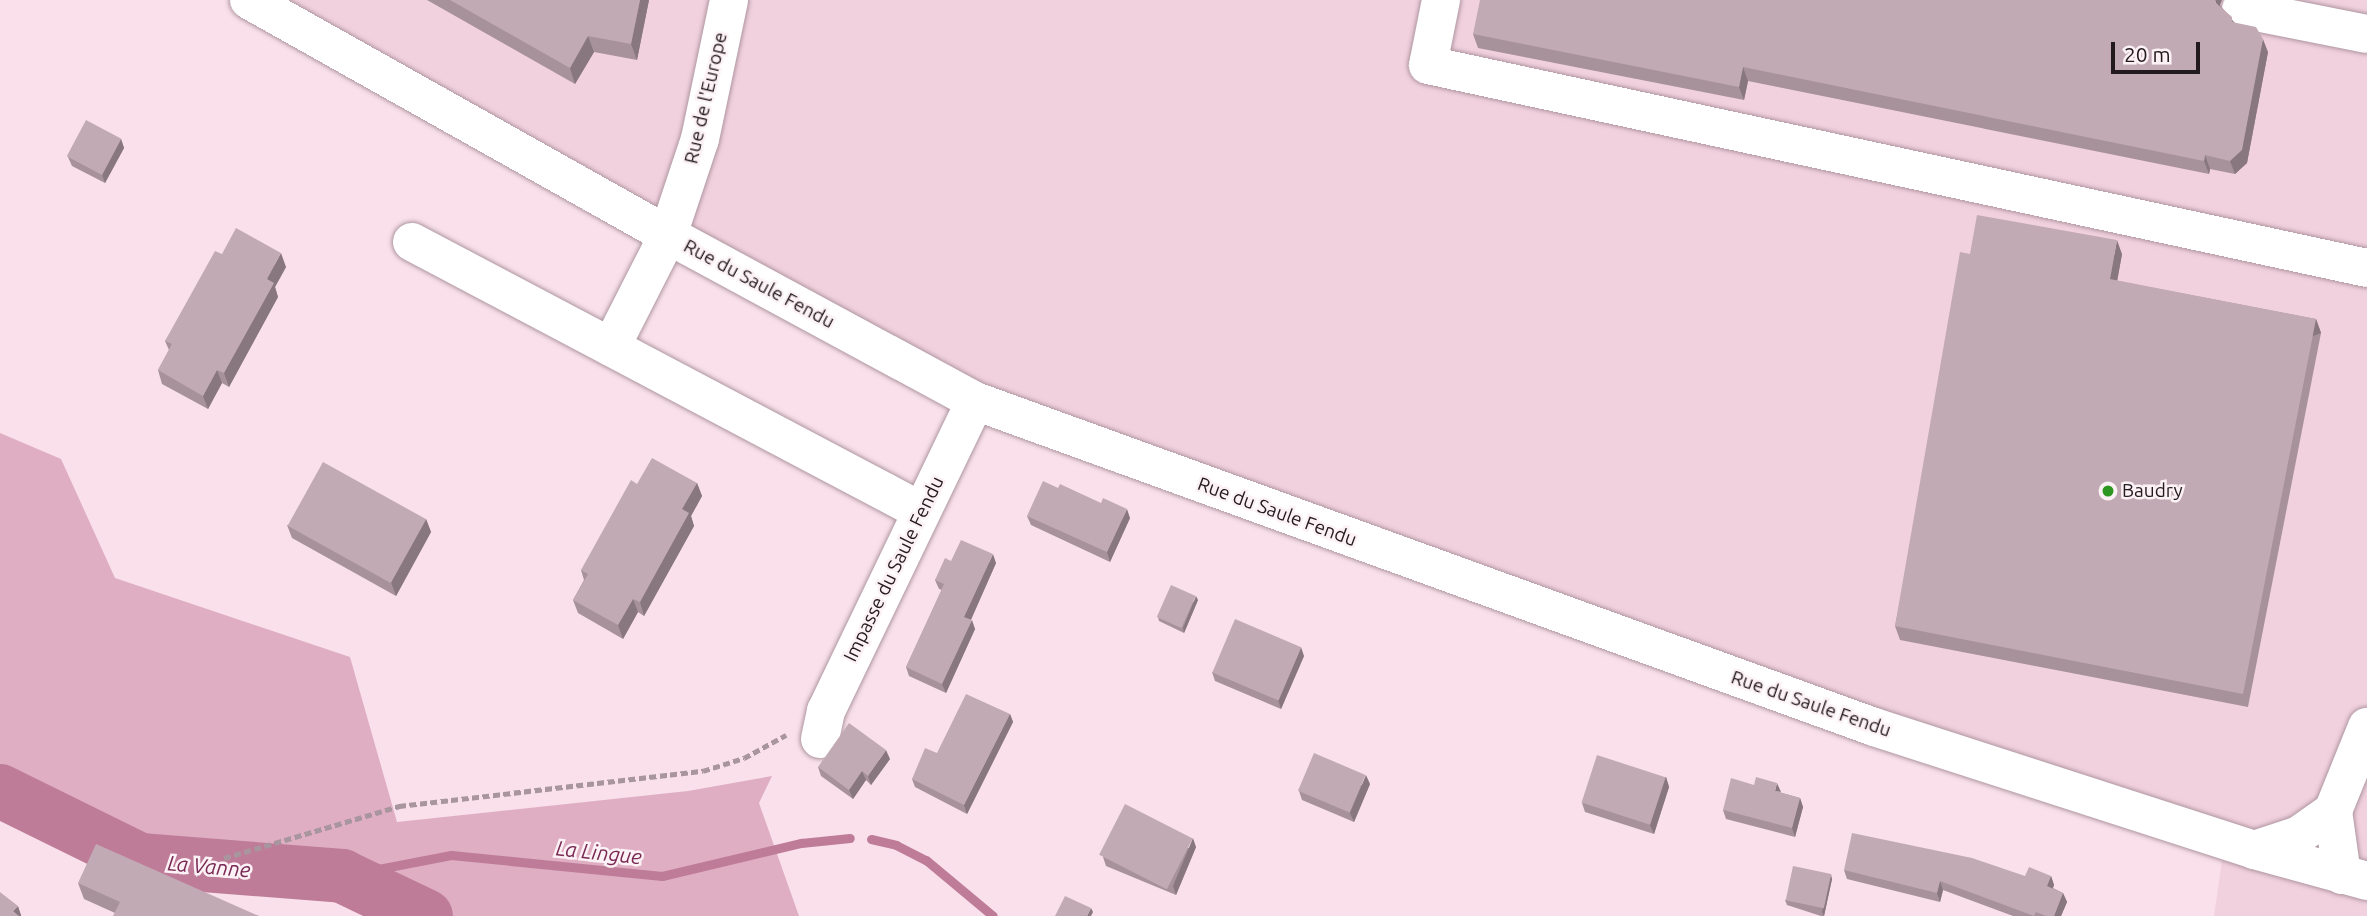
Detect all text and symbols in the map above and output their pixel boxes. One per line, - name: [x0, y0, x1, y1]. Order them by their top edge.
- scale bar: [2115, 28, 2204, 72]
- street label: Rue de l'Europe: [680, 30, 732, 166]
- text: 20 m: [2124, 42, 2171, 66]
- street label: Rue du Saule Fendu: [680, 235, 838, 333]
- street label: Impasse du Saule Fendu: [839, 473, 949, 665]
- street label: Rue du Saule Fendu: [1194, 473, 1360, 551]
- place label: Baudry: [2122, 480, 2183, 502]
- marker: Baudry: [2100, 483, 2116, 499]
- street label: Rue du Saule Fendu: [1728, 666, 1894, 742]
- water label: La Lingue: [555, 835, 643, 869]
- water label: La Vanne: [166, 850, 252, 882]

